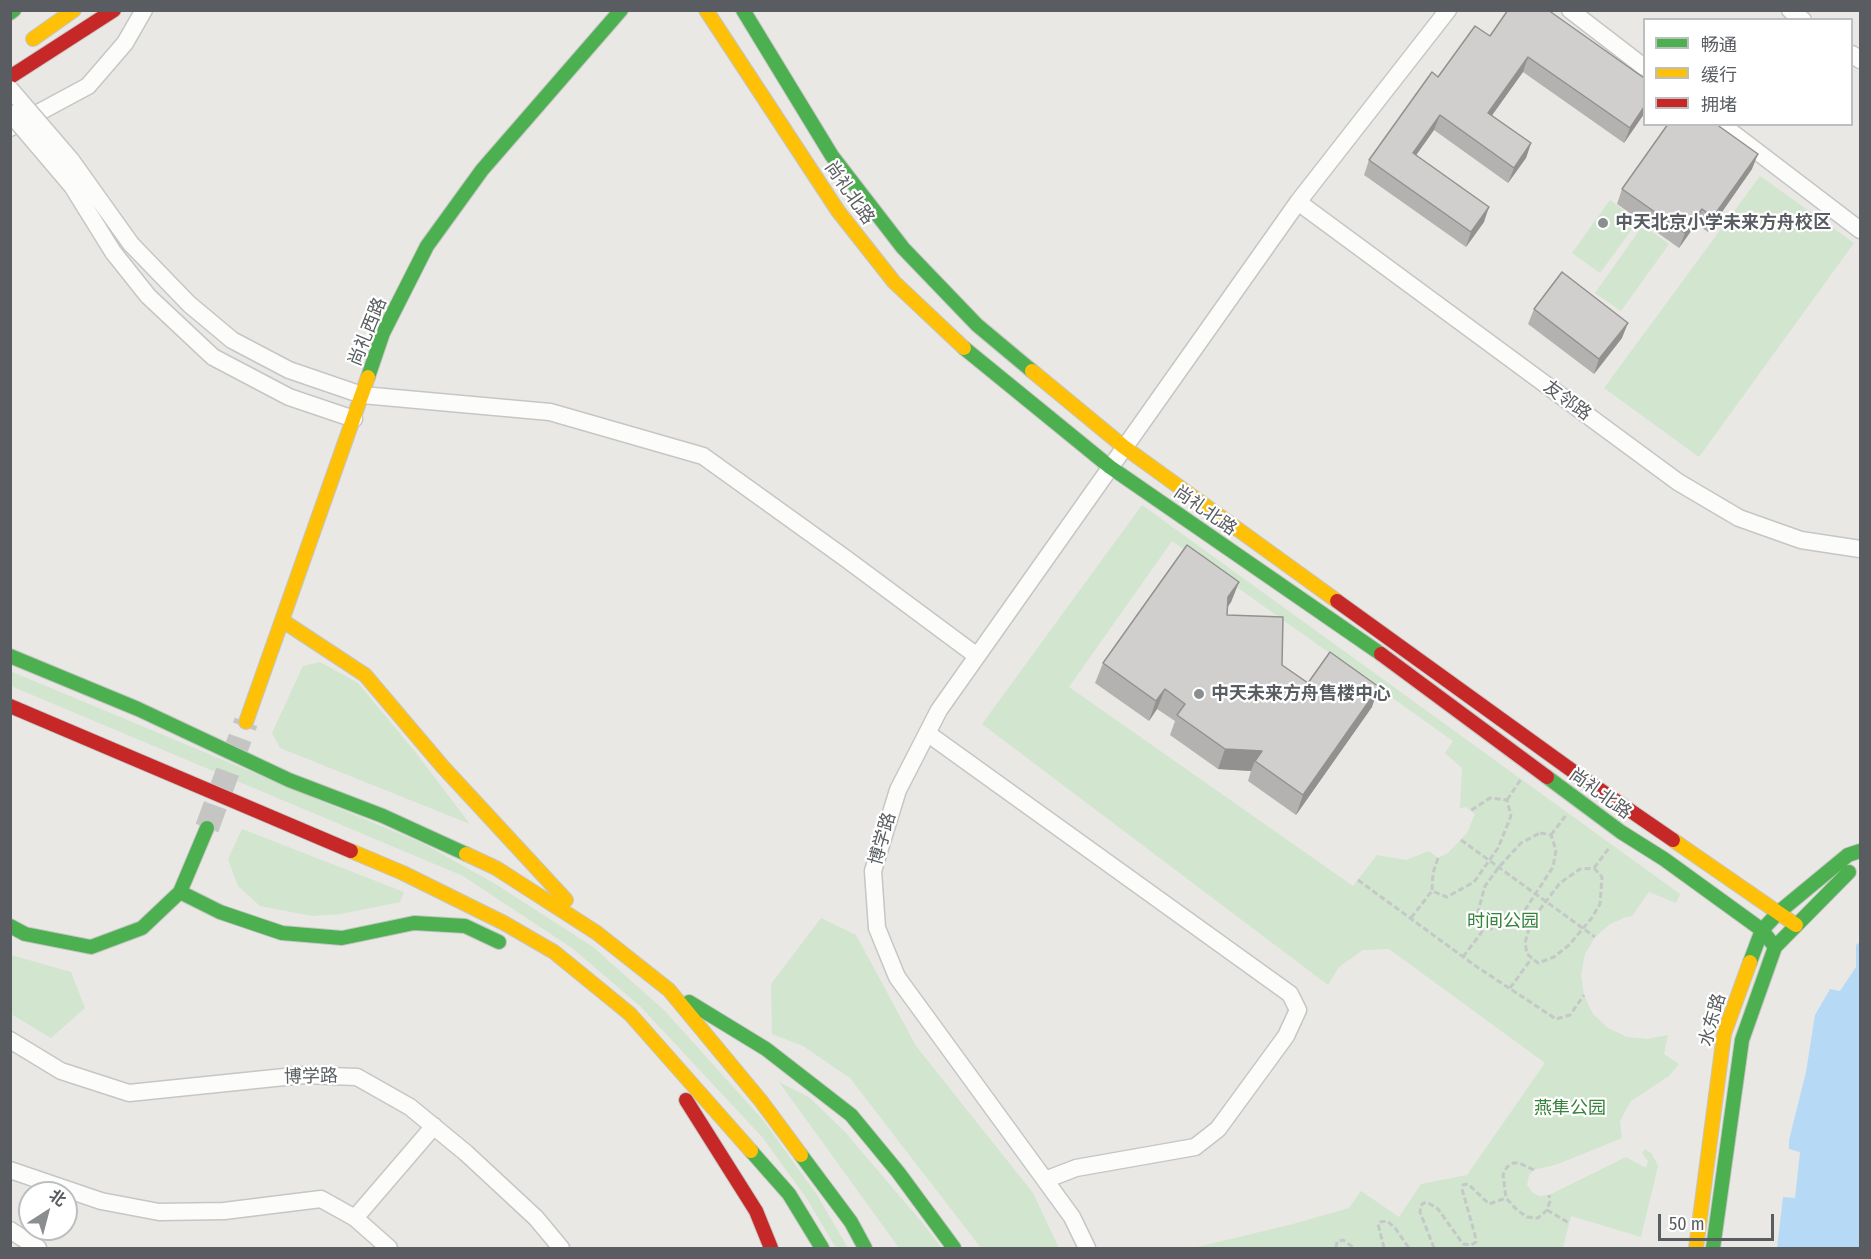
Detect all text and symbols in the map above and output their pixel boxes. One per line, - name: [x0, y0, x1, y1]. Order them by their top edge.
- legend: [1643, 18, 1853, 126]
- text: 畅通: [1701, 34, 1737, 56]
- text: 缓行: [1701, 64, 1737, 86]
- text: 拥堵: [1701, 94, 1737, 116]
- street label: 尚礼北路: [820, 157, 878, 229]
- place label: 中天北京小学未来方舟校区: [1615, 212, 1831, 234]
- marker: 中天北京小学未来方舟校区: [1596, 216, 1610, 230]
- street label: 尚礼西路: [345, 295, 391, 369]
- street label: 友邻路: [1539, 376, 1595, 426]
- street label: 尚礼北路: [1169, 482, 1241, 540]
- place label: 中天未来方舟售楼中心: [1211, 683, 1391, 705]
- marker: 中天未来方舟售楼中心: [1192, 687, 1206, 701]
- street label: 尚礼北路: [1565, 764, 1635, 824]
- street label: 博学路: [865, 810, 901, 868]
- park label: 时间公园: [1467, 911, 1539, 933]
- street label: 水东路: [1695, 991, 1731, 1049]
- street label: 博学路: [284, 1066, 338, 1088]
- park label: 燕隼公园: [1534, 1098, 1606, 1120]
- north arrow: [18, 1181, 78, 1241]
- text: 北: [46, 1185, 70, 1210]
- scale bar: [1661, 1202, 1776, 1240]
- text: 50 m: [1669, 1213, 1705, 1235]

